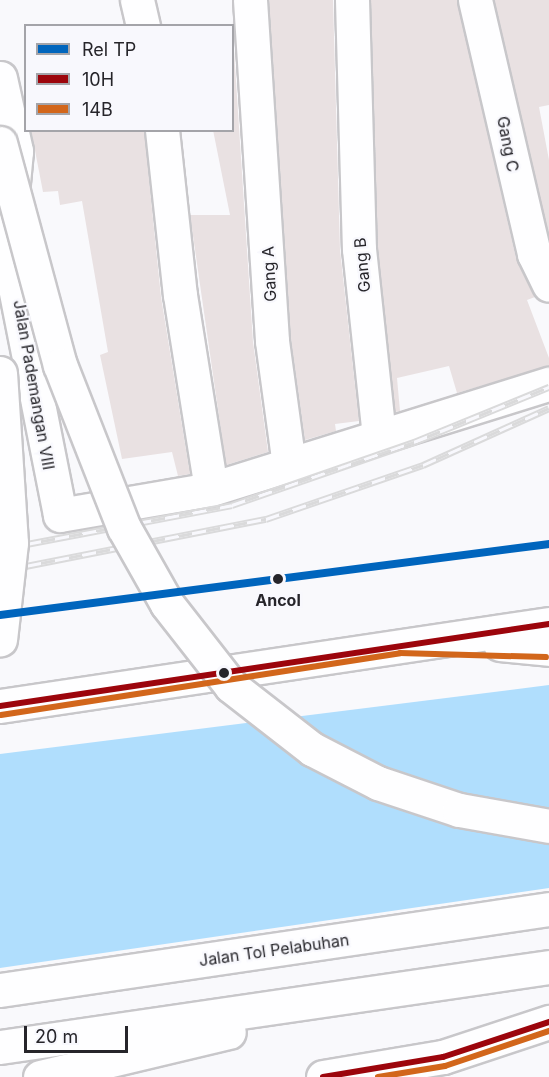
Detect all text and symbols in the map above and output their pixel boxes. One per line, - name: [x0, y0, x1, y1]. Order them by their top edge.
- legend: [24, 24, 234, 132]
- text: Rel TP: [82, 39, 136, 60]
- text: 10H: [82, 69, 114, 90]
- text: 14B: [82, 99, 113, 120]
- street label: Gang C: [493, 114, 523, 174]
- street label: Gang B: [350, 237, 374, 293]
- street label: Gang A: [258, 246, 280, 302]
- street label: Jalan Pademangan VIII: [10, 298, 58, 472]
- marker: Ancol: [269, 570, 287, 588]
- place label: Ancol: [255, 590, 301, 610]
- unlabelled marker: [218, 667, 230, 679]
- street label: Jalan Tol Pelabuhan: [198, 930, 350, 970]
- scale bar: [27, 1014, 130, 1052]
- text: 20 m: [35, 1026, 78, 1047]

